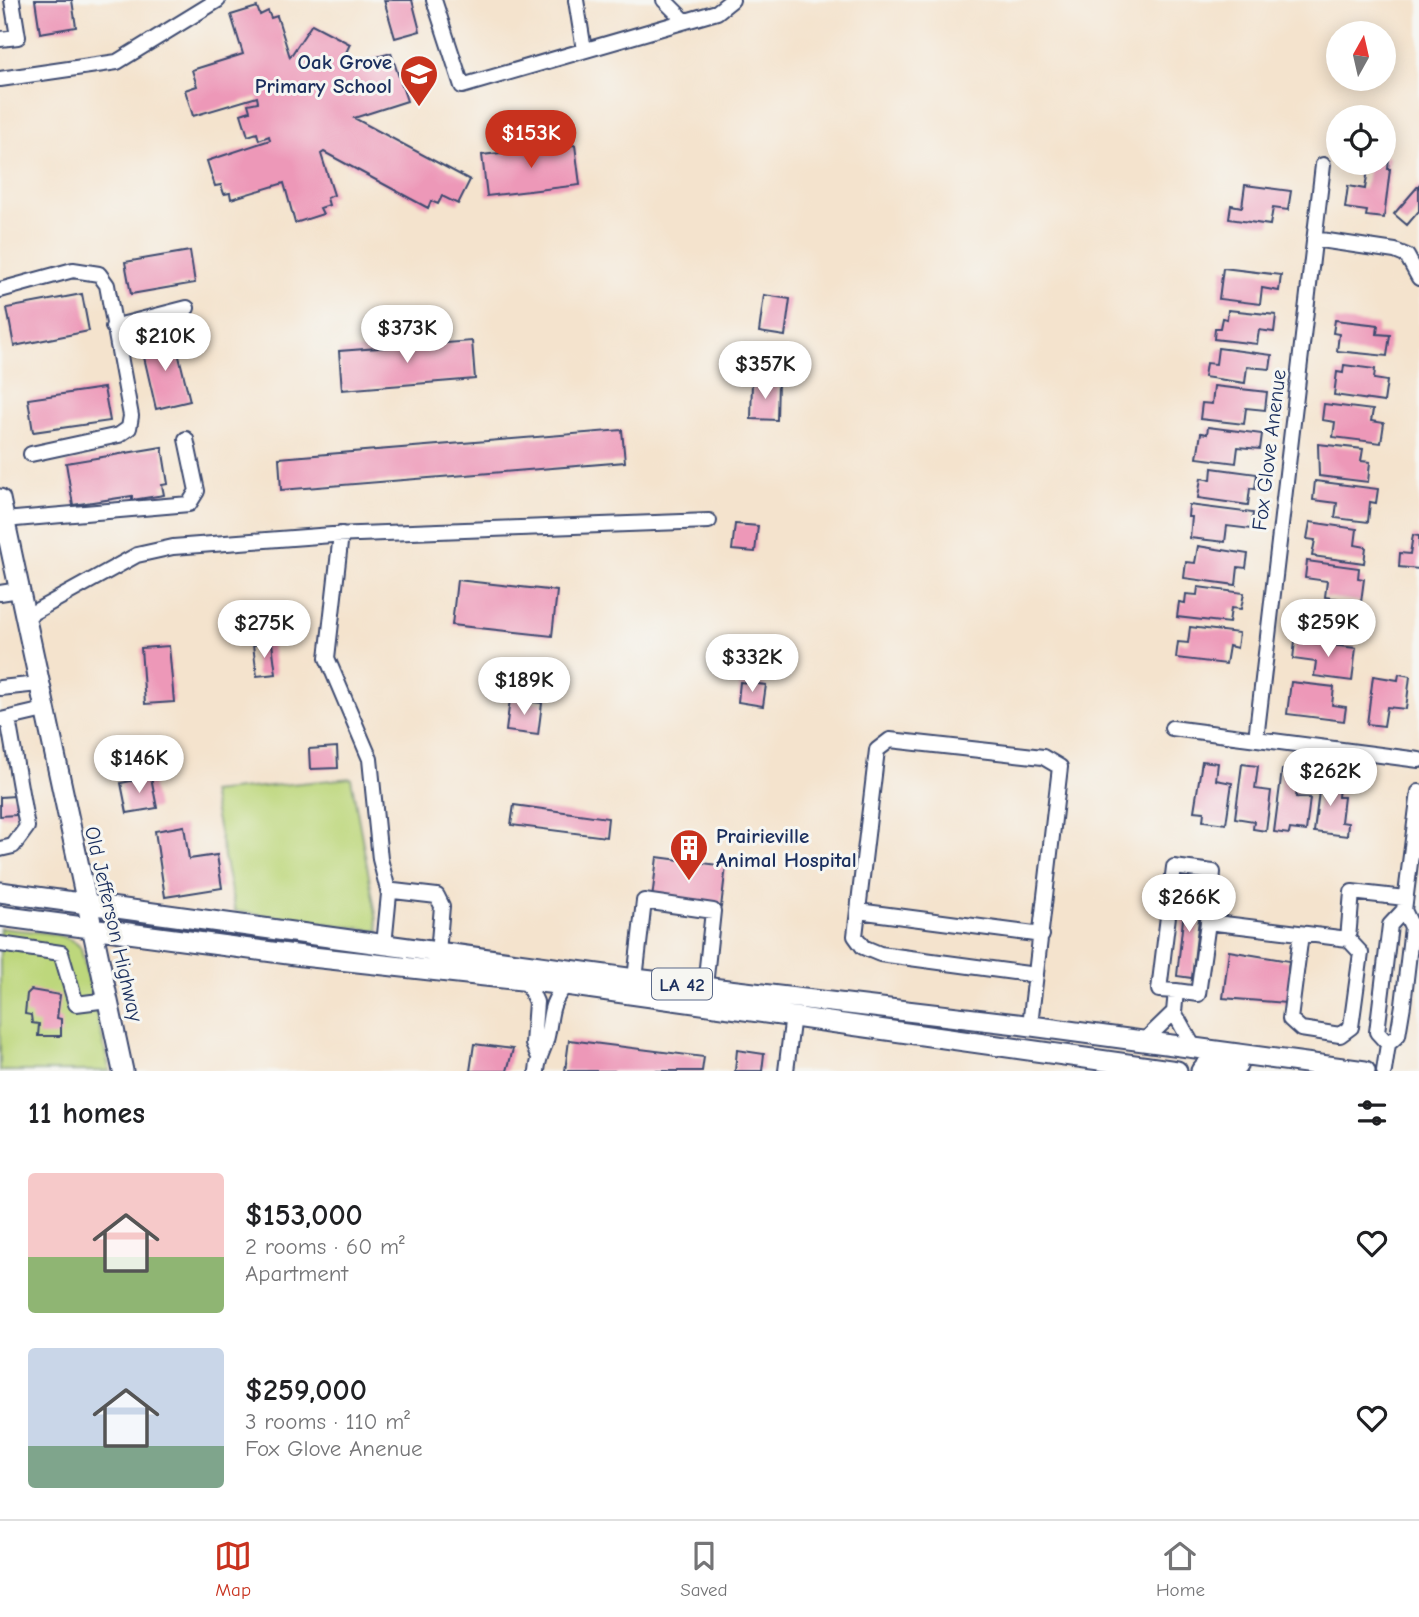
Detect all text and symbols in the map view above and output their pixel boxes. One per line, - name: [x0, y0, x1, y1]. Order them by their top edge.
- north arrow: [1326, 21, 1396, 91]
- map controls: [1326, 21, 1396, 175]
- place label: Oak Grove Primary School: [255, 50, 392, 98]
- school or university icon: Oak Grove Primary School: [398, 53, 440, 108]
- button: locate: [1326, 105, 1396, 175]
- pin: $153K: [482, 110, 580, 170]
- text: $153K: [501, 119, 561, 146]
- pin: $373K: [358, 306, 456, 365]
- pin: $210K: [116, 314, 214, 373]
- text: $373K: [377, 314, 437, 341]
- text: $210K: [135, 322, 195, 349]
- pin: $357K: [716, 342, 814, 401]
- text: $357K: [735, 350, 795, 377]
- street label: Fox Glove Anenue: [1247, 368, 1291, 532]
- pin: $275K: [215, 600, 313, 660]
- pin: $259K: [1279, 600, 1377, 659]
- text: $259K: [1297, 608, 1359, 635]
- text: $275K: [234, 609, 294, 636]
- pin: $332K: [703, 634, 801, 694]
- text: $332K: [722, 643, 782, 670]
- pin: $189K: [475, 658, 573, 717]
- text: $189K: [494, 666, 554, 693]
- pin: $146K: [90, 736, 188, 795]
- text: $146K: [110, 744, 168, 771]
- pin: $262K: [1281, 748, 1379, 808]
- text: $262K: [1299, 757, 1361, 784]
- street label: Old Jefferson Highway: [80, 824, 148, 1025]
- place label: Prairieville Animal Hospital: [716, 824, 857, 872]
- building icon: Prairieville Animal Hospital: [668, 827, 710, 882]
- pin: $266K: [1140, 874, 1238, 934]
- text: $266K: [1158, 883, 1220, 910]
- road number: LA 42: [652, 968, 712, 1000]
- icon: filters: [1353, 1094, 1391, 1132]
- text: 11 homes: [28, 1096, 145, 1131]
- text: $153,000: [245, 1198, 363, 1233]
- icon: home: [84, 1201, 168, 1285]
- icon: heart: [1353, 1224, 1391, 1262]
- text: 2 rooms · 60 m²: [245, 1233, 405, 1260]
- text: Apartment: [245, 1260, 348, 1287]
- text: $259,000: [245, 1373, 367, 1408]
- icon: home: [84, 1376, 168, 1460]
- icon: heart: [1353, 1399, 1391, 1437]
- text: 3 rooms · 110 m²: [245, 1408, 410, 1435]
- text: Fox Glove Anenue: [245, 1435, 423, 1462]
- tab: Map: [214, 1537, 252, 1601]
- tab: Saved: [680, 1537, 728, 1601]
- tab: Home: [1156, 1537, 1205, 1601]

